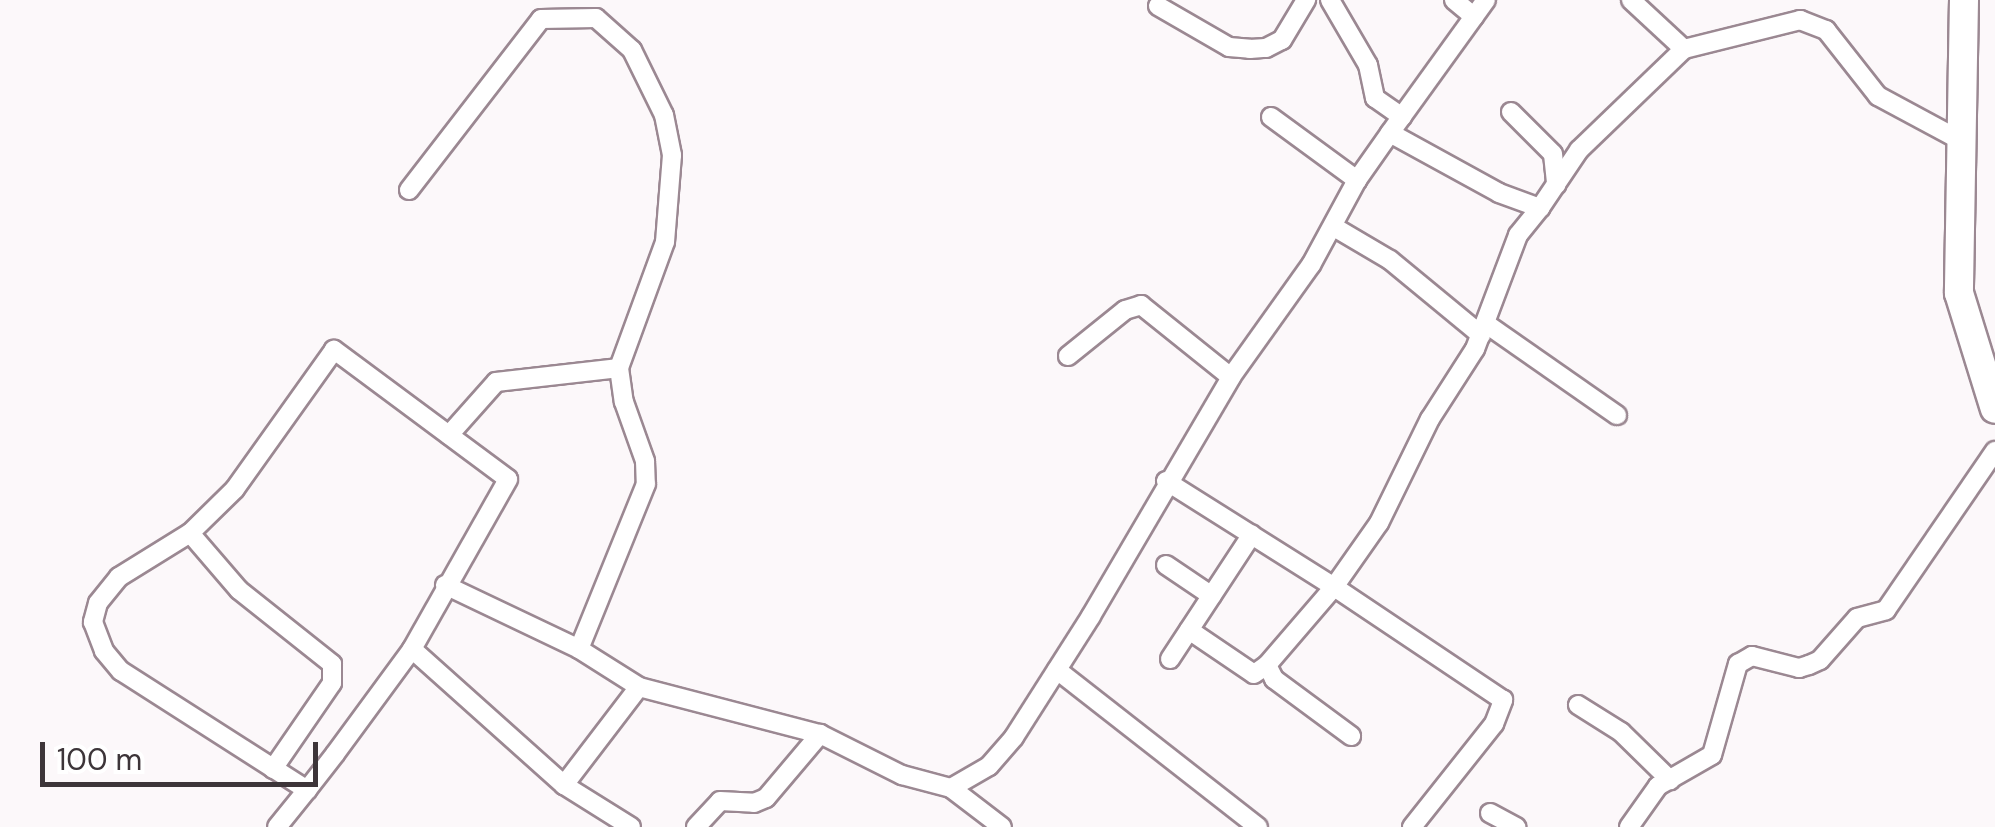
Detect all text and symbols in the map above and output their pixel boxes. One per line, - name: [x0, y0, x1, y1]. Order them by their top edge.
- scale bar: [45, 722, 322, 784]
- text: 100 m: [57, 740, 142, 779]

